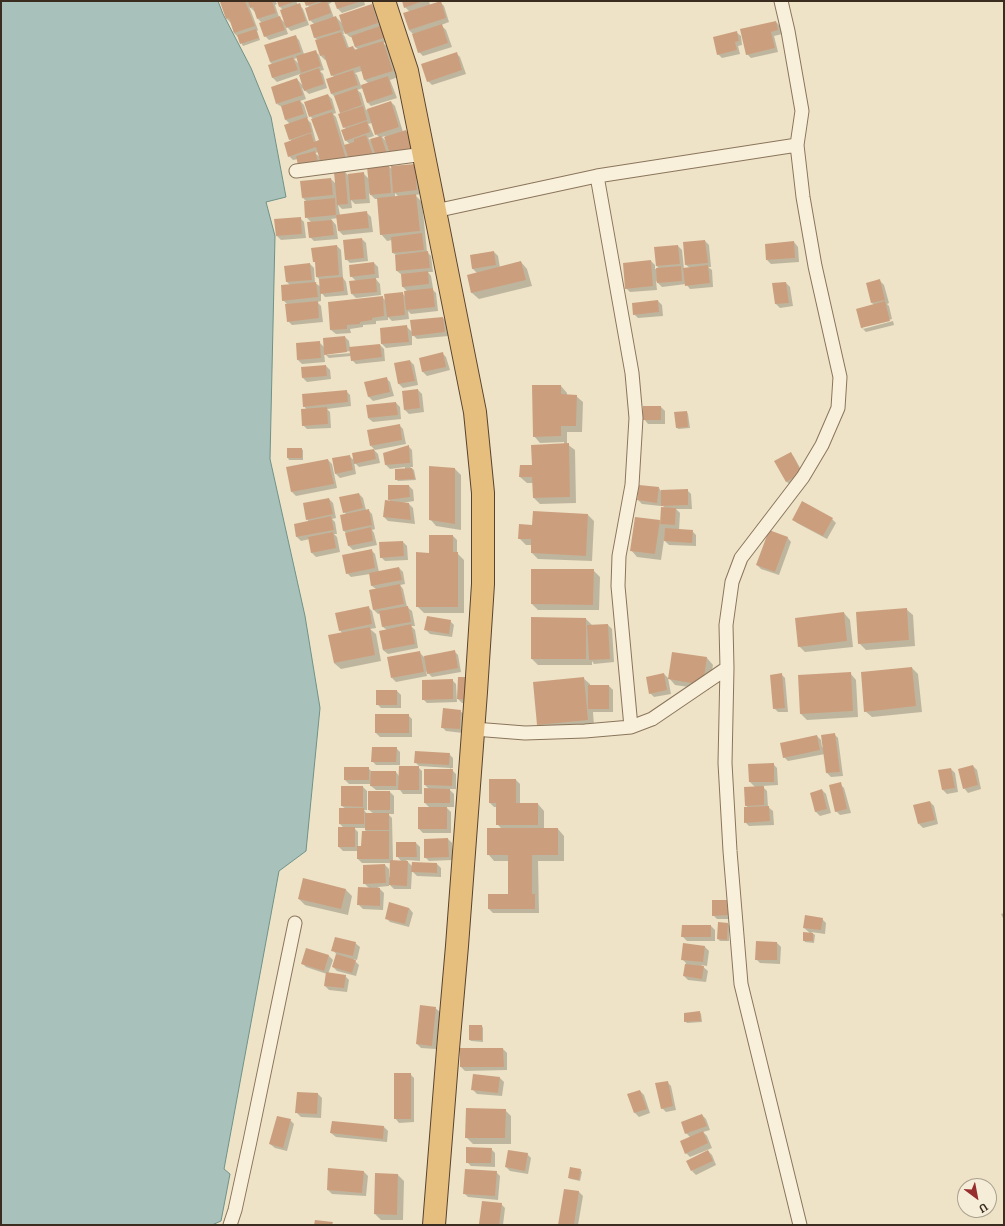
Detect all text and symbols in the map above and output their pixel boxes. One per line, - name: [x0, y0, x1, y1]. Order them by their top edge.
- north arrow: [957, 1178, 997, 1218]
- text: U: [976, 1200, 990, 1215]

